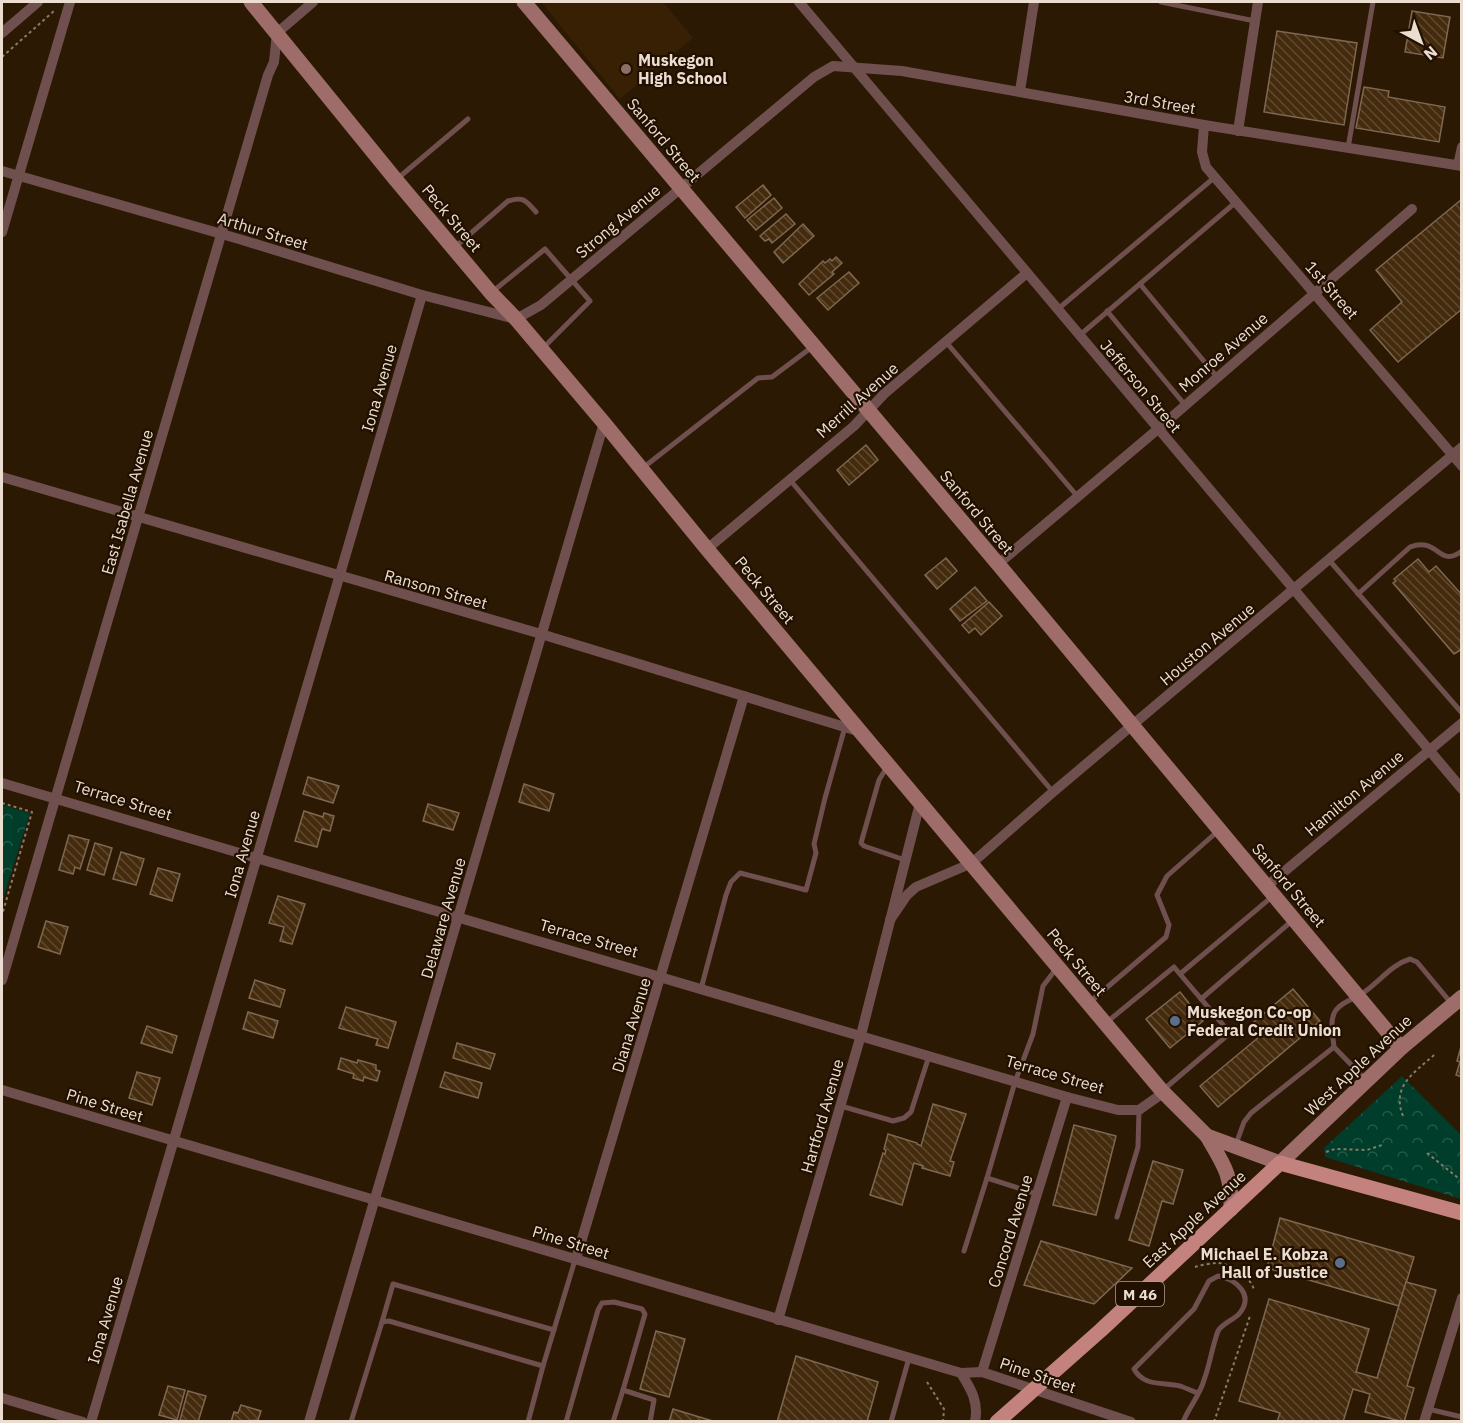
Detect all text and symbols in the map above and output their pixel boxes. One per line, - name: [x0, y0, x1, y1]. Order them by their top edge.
- north arrow: [1391, 12, 1451, 72]
- text: N: [1420, 42, 1442, 65]
- place label: Muskegon High School: [638, 50, 727, 88]
- marker: Muskegon High School: [619, 62, 633, 76]
- street label: 3rd Street: [1123, 86, 1197, 118]
- street label: Sanford Street: [623, 94, 705, 186]
- street label: Peck Street: [418, 180, 486, 256]
- street label: Strong Avenue: [572, 180, 665, 262]
- street label: Arthur Street: [215, 208, 311, 254]
- street label: 1st Street: [1301, 257, 1363, 323]
- street label: Monroe Avenue: [1174, 308, 1272, 396]
- street label: Jefferson Street: [1096, 335, 1186, 437]
- street label: Iona Avenue: [357, 342, 401, 434]
- street label: Merrill Avenue: [812, 358, 902, 442]
- street label: East Isabella Avenue: [97, 427, 157, 577]
- street label: Sanford Street: [936, 466, 1018, 558]
- street label: Peck Street: [731, 552, 799, 628]
- street label: Ransom Street: [382, 565, 490, 613]
- street label: Houston Avenue: [1155, 598, 1259, 690]
- street label: Hamilton Avenue: [1300, 746, 1408, 840]
- street label: Terrace Street: [72, 776, 174, 824]
- street label: Iona Avenue: [220, 808, 264, 900]
- street label: Sanford Street: [1248, 839, 1330, 931]
- street label: Delaware Avenue: [416, 855, 470, 981]
- street label: Terrace Street: [537, 914, 641, 962]
- street label: Peck Street: [1043, 924, 1111, 1000]
- street label: Diana Avenue: [607, 975, 655, 1075]
- place label: Muskegon Co-op Federal Credit Union: [1187, 1002, 1341, 1040]
- street label: West Apple Avenue: [1300, 1010, 1416, 1120]
- marker: Muskegon Co-op Federal Credit Union: [1168, 1014, 1182, 1028]
- street label: Terrace Street: [1003, 1050, 1107, 1098]
- street label: Hartford Avenue: [796, 1057, 848, 1175]
- street label: Pine Street: [64, 1084, 146, 1126]
- street label: East Apple Avenue: [1138, 1166, 1250, 1272]
- street label: Concord Avenue: [983, 1172, 1037, 1290]
- street label: Pine Street: [530, 1221, 612, 1263]
- place label: Michael E. Kobza Hall of Justice: [1201, 1244, 1328, 1282]
- marker: Michael E. Kobza Hall of Justice: [1333, 1256, 1347, 1270]
- street label: Iona Avenue: [83, 1274, 127, 1366]
- road number: M 46: [1116, 1282, 1164, 1306]
- street label: Pine Street: [997, 1353, 1079, 1397]

